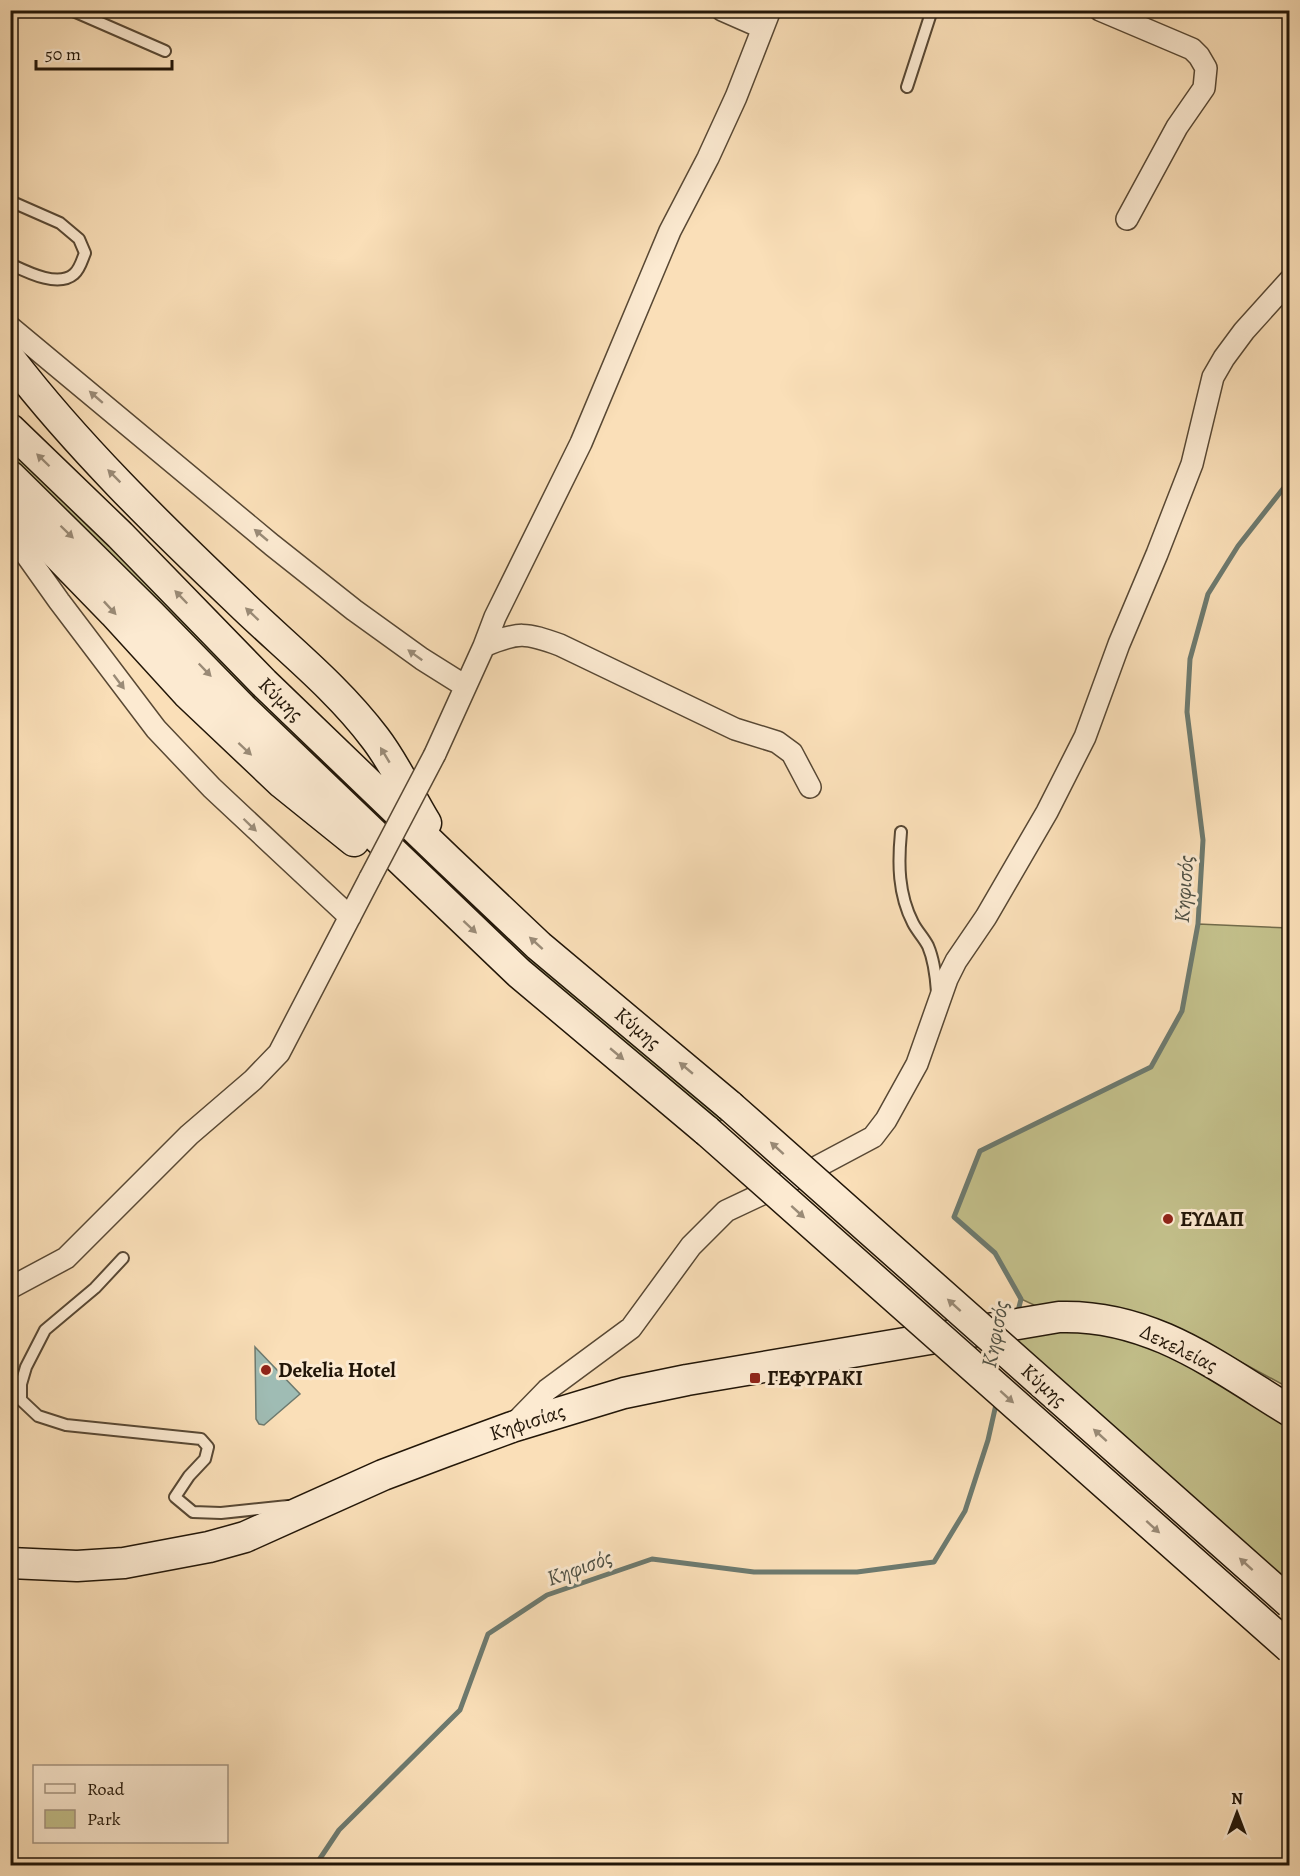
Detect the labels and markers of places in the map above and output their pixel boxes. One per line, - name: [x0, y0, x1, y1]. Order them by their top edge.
- place label: ΕΥΔΑΠ: [1180, 1205, 1244, 1233]
- marker: ΕΥΔΑΠ: [1161, 1212, 1175, 1226]
- place label: Dekelia Hotel: [278, 1356, 396, 1384]
- marker: Dekelia Hotel: [259, 1363, 273, 1377]
- place label: ΓΕΦΥΡΑΚΙ: [767, 1364, 863, 1392]
- marker: ΓΕΦΥΡΑΚΙ: [748, 1371, 762, 1385]

